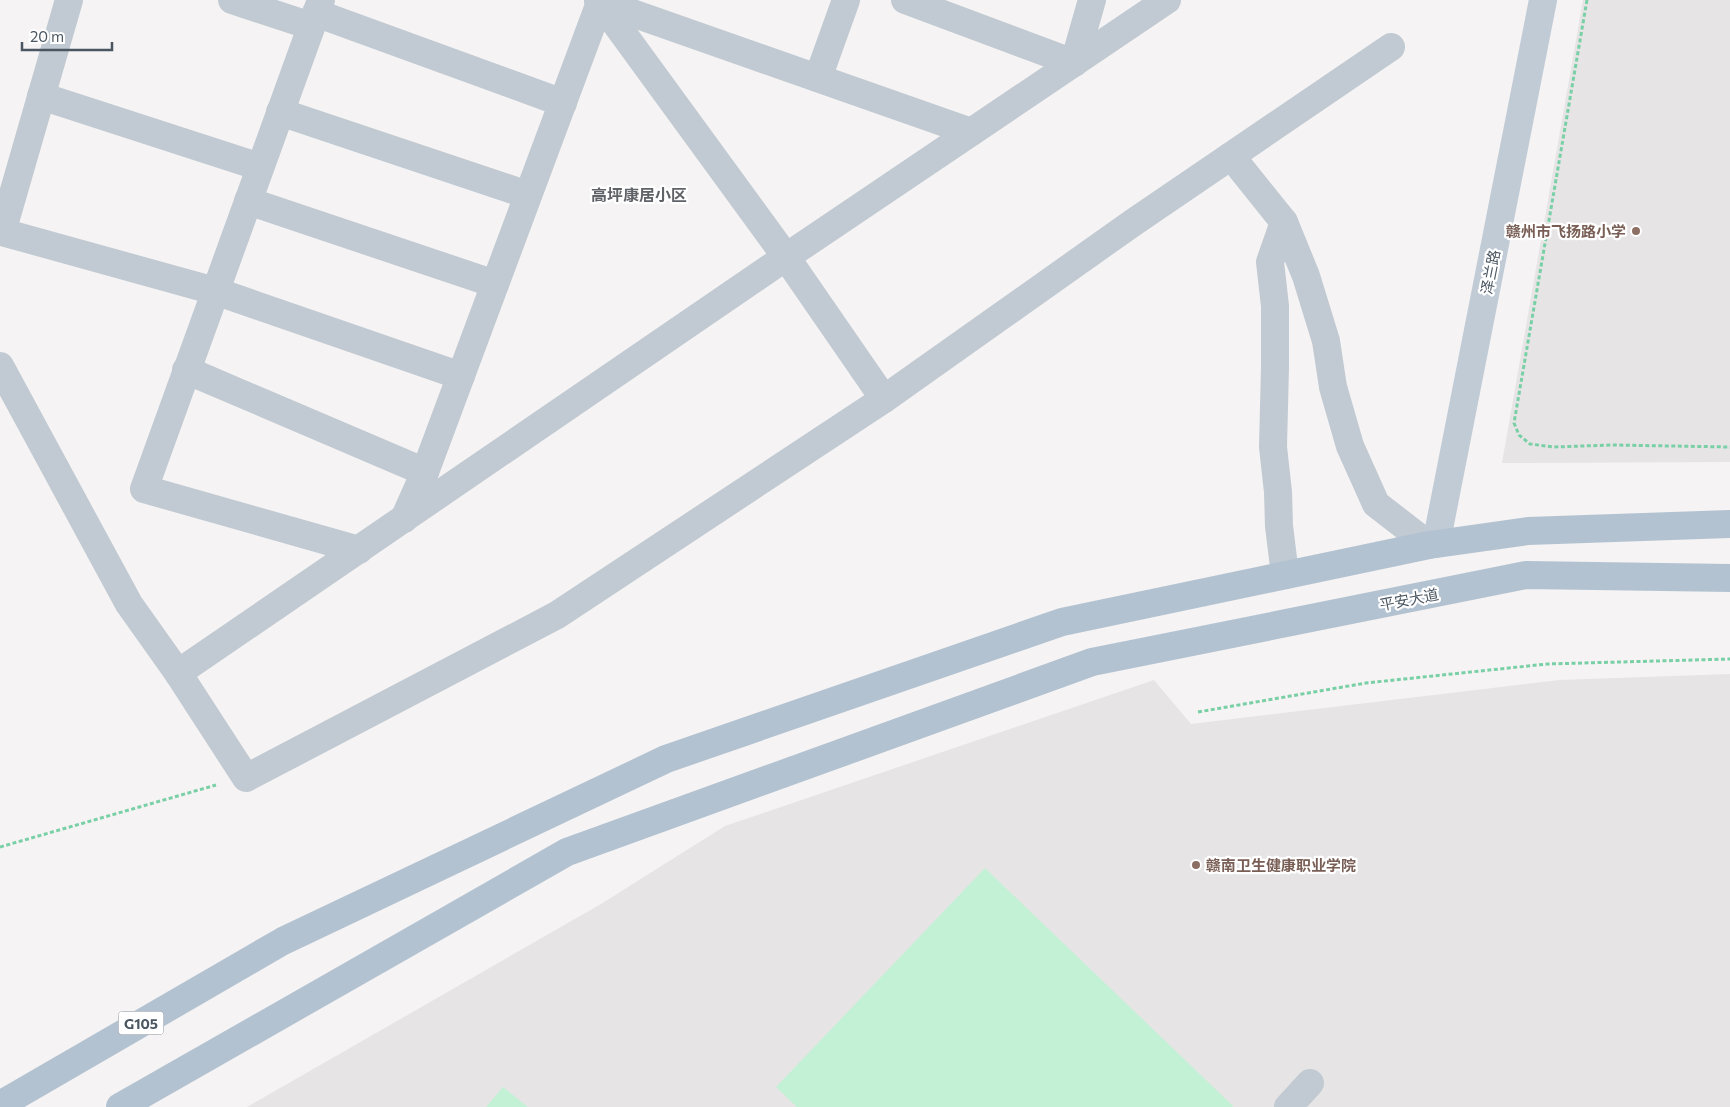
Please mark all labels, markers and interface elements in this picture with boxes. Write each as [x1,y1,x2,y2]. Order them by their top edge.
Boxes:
scale bar [22,20,112,52]
text: 20 m [30,27,64,45]
district label: 高坪康居小区 [591,185,687,204]
place label: 赣州市飞扬路小学 [1506,222,1626,240]
marker: 赣州市飞扬路小学 [1630,225,1642,237]
street label: 泽兰路 [1477,248,1503,296]
street label: 平安大道 [1378,584,1440,614]
place label: 赣南卫生健康职业学院 [1206,856,1356,874]
marker: 赣南卫生健康职业学院 [1190,859,1202,871]
road number: G105 [118,1011,164,1034]

